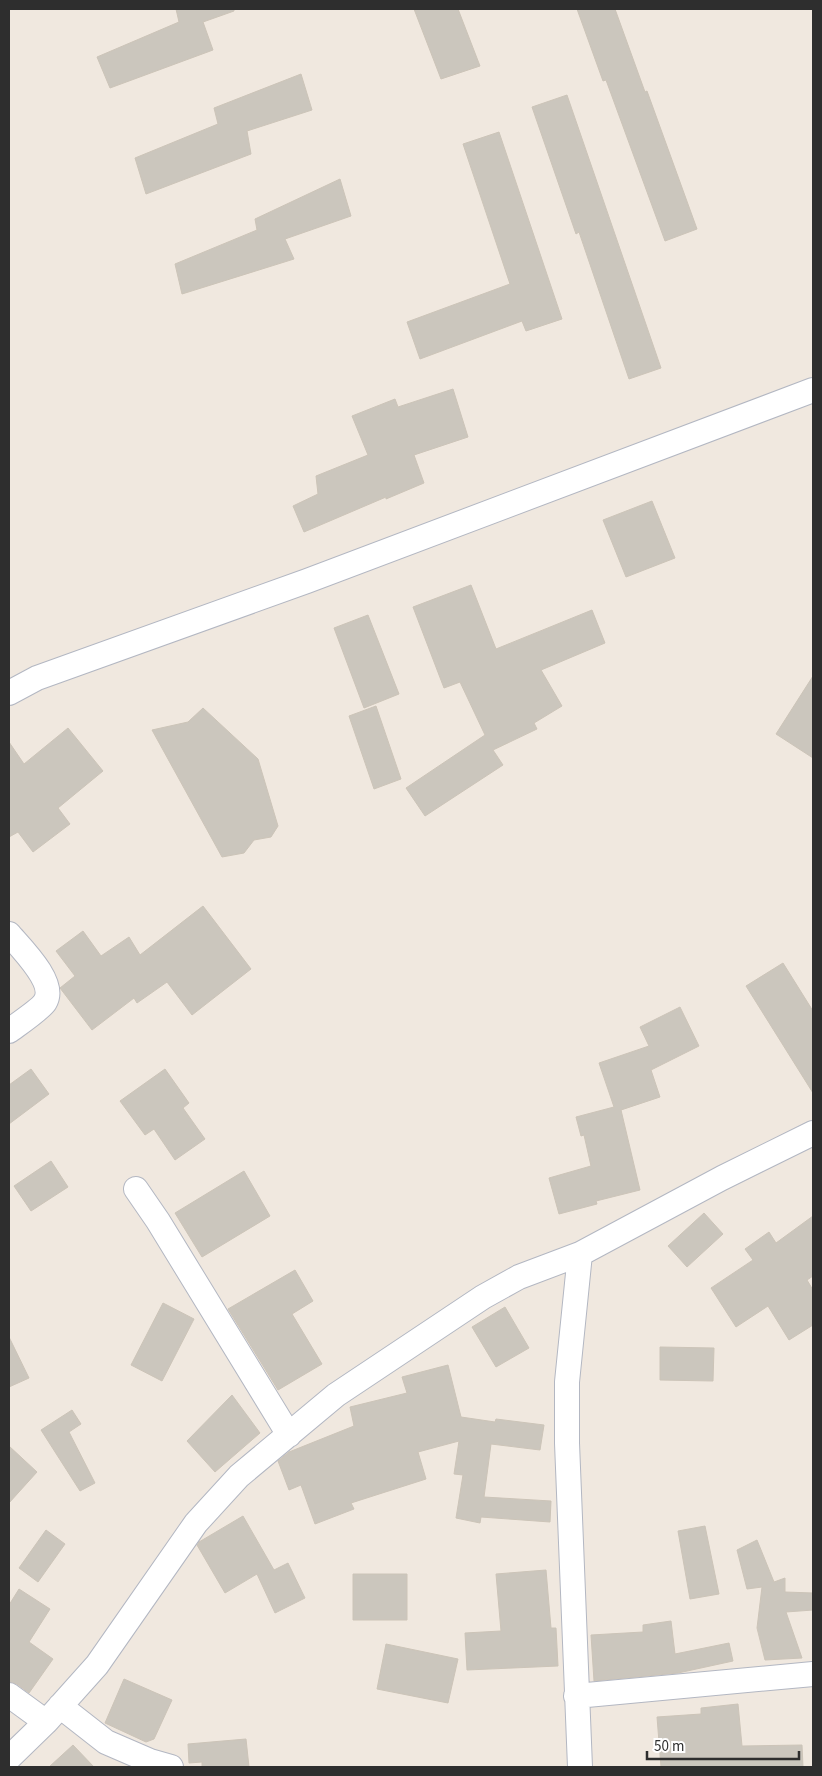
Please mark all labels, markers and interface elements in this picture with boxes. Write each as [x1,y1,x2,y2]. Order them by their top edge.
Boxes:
scale bar [647,1728,800,1760]
text: 50 m [654,1736,684,1757]

